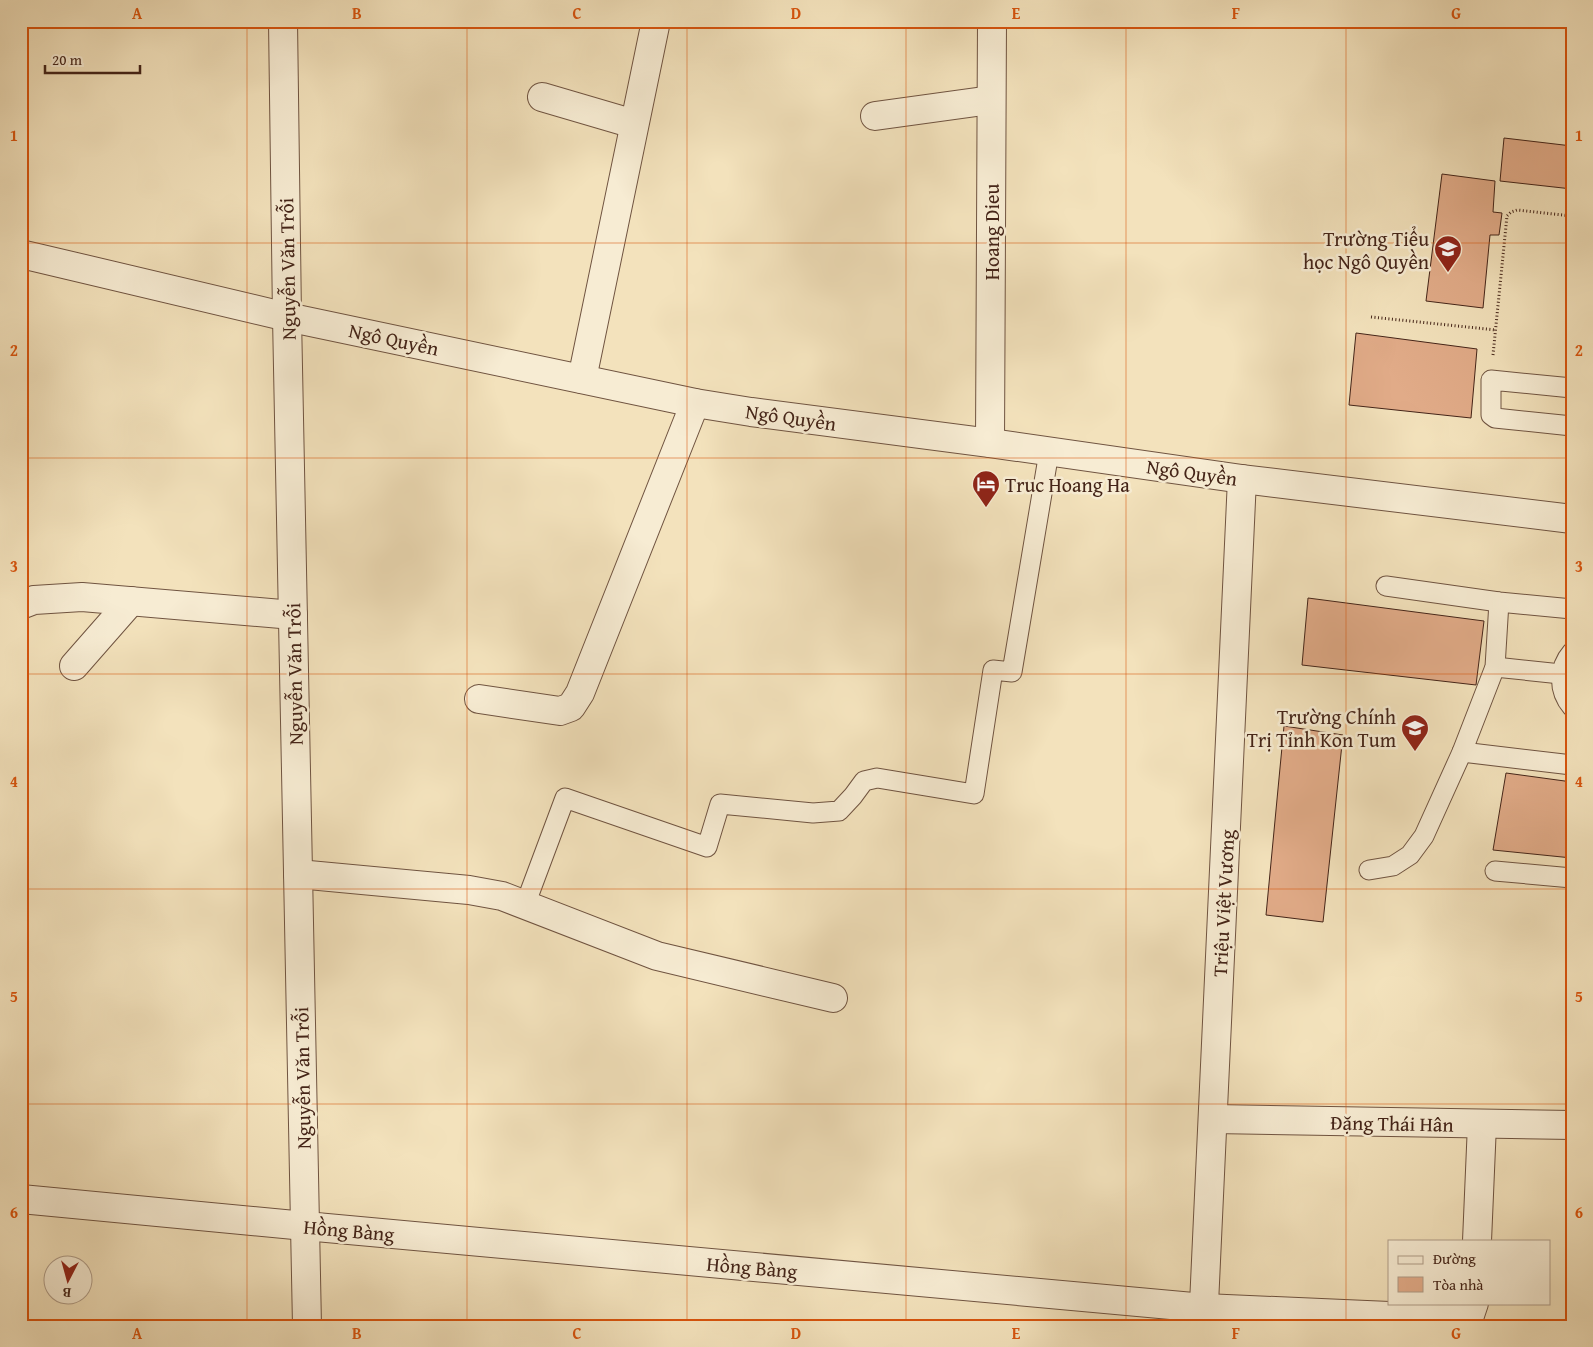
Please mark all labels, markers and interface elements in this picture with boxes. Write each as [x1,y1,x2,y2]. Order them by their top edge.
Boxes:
text: A [132,1,143,25]
text: B [352,1,362,25]
text: C [572,1,582,25]
text: D [791,1,801,25]
text: E [1012,1,1021,25]
text: F [1232,1,1240,25]
text: G [1451,1,1461,25]
scale bar [45,42,140,74]
text: 20 m [52,49,83,70]
text: 1 [10,123,18,147]
text: 1 [1575,123,1583,147]
street label: Hoang Dieu [977,184,1006,280]
street label: Nguyễn Văn Trỗi [271,197,303,340]
place label: Trường Tiểu học Ngô Quyền [1303,224,1429,276]
school or university icon: Trường Tiểu học Ngô Quyền [1433,234,1463,273]
street label: Ngô Quyền [346,315,442,363]
text: 2 [10,338,18,362]
text: 2 [1575,338,1583,362]
street label: Ngô Quyền [744,396,838,438]
street label: Ngô Quyền [1145,451,1239,493]
hotel icon: Truc Hoang Ha [971,469,1001,508]
place label: Truc Hoang Ha [1005,470,1130,499]
text: 3 [10,554,18,578]
text: 3 [1575,554,1583,578]
street label: Nguyễn Văn Trỗi [278,602,310,745]
place label: Trường Chính Trị Tỉnh Kon Tum [1247,702,1397,754]
school or university icon: Trường Chính Trị Tỉnh Kon Tum [1400,713,1430,752]
text: 4 [10,769,18,793]
text: 4 [1575,769,1583,793]
street label: Triệu Việt Vương [1205,829,1241,977]
text: 5 [10,984,18,1008]
text: 5 [1575,984,1583,1008]
street label: Nguyễn Văn Trỗi [286,1006,318,1149]
street label: Đặng Thái Hân [1330,1107,1454,1139]
text: 6 [10,1200,18,1224]
text: 6 [1575,1200,1583,1224]
street label: Hồng Bàng [302,1212,396,1248]
legend [1388,1240,1550,1304]
text: Đường [1433,1248,1476,1269]
street label: Hồng Bàng [705,1249,799,1285]
north arrow [42,1254,92,1304]
text: Tòa nhà [1433,1274,1483,1295]
text: B [61,1283,72,1303]
text: A [132,1321,143,1345]
text: B [352,1321,362,1345]
text: C [572,1321,582,1345]
text: D [791,1321,801,1345]
text: E [1012,1321,1021,1345]
text: F [1232,1321,1240,1345]
text: G [1451,1321,1461,1345]

